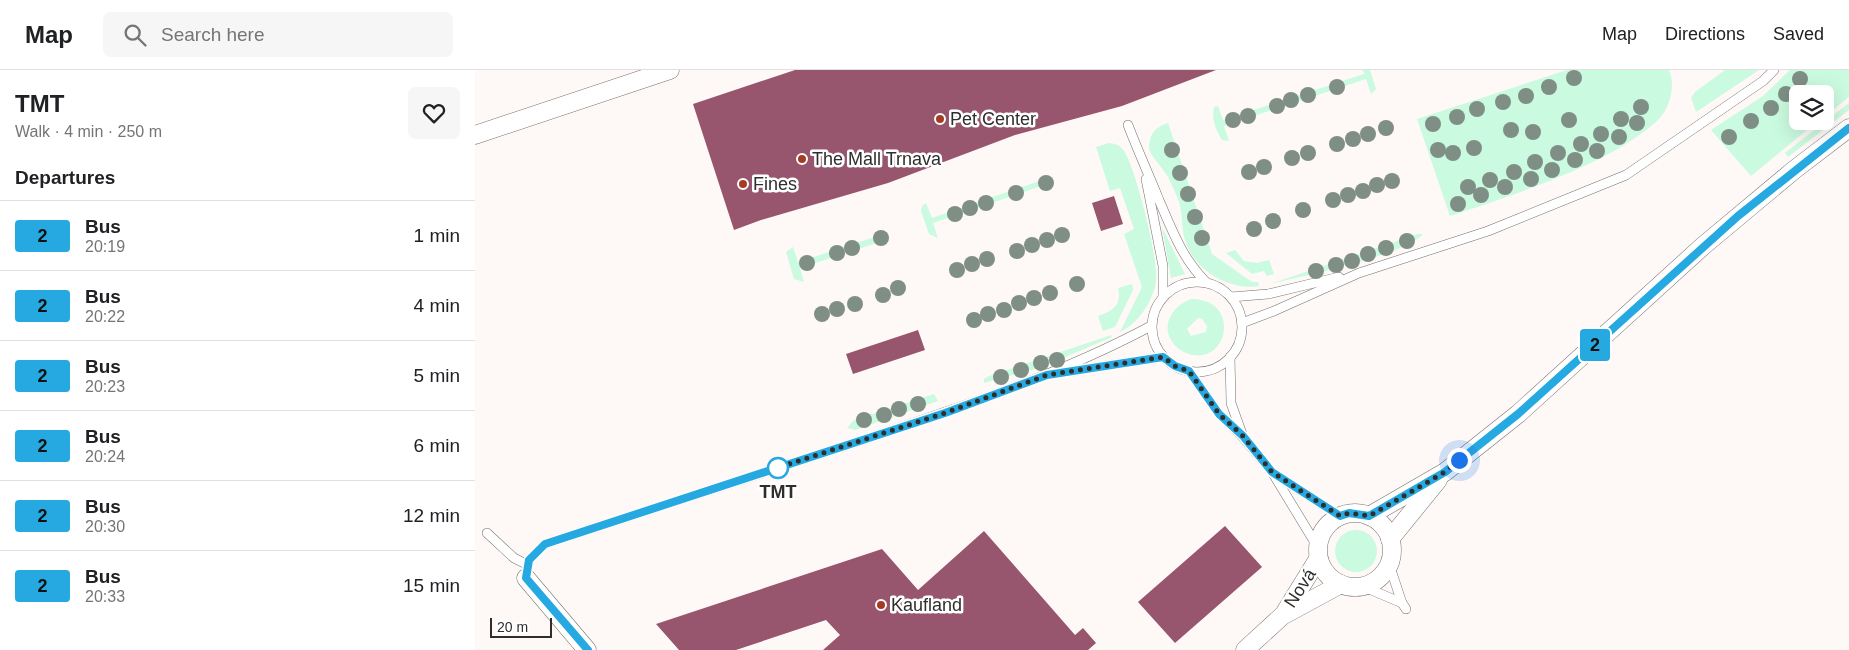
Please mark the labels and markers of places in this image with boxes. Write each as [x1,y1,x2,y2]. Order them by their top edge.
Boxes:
place label: Pet Center [950,109,1036,129]
marker: Pet Center [934,113,946,125]
place label: The Mall Trnava [812,149,942,169]
marker: The Mall Trnava [796,153,808,165]
place label: Fines [753,174,797,194]
marker: Fines [737,178,749,190]
marker: TMT [767,457,789,479]
place label: TMT [760,482,796,502]
place label: Kaufland [891,595,962,615]
marker: Kaufland [875,599,887,611]

